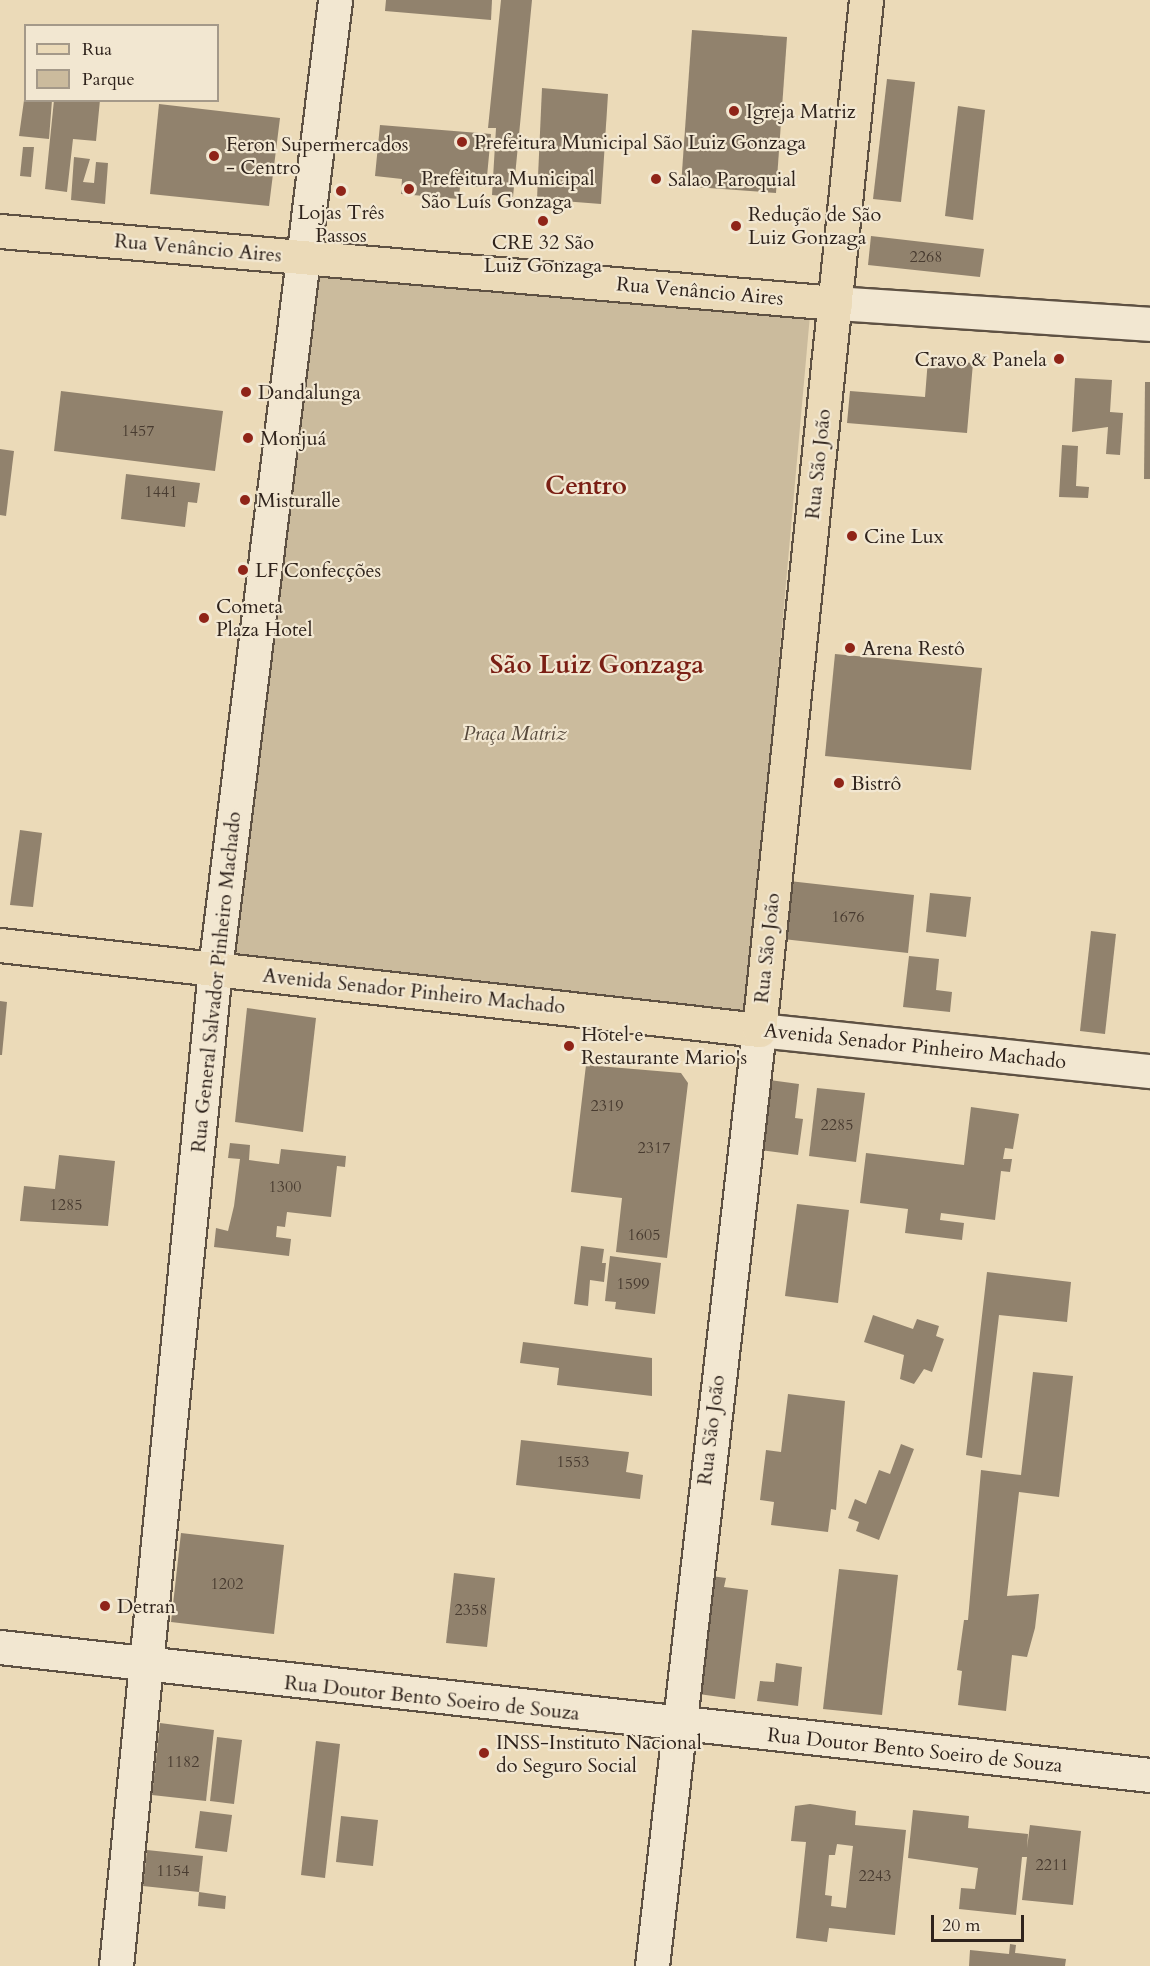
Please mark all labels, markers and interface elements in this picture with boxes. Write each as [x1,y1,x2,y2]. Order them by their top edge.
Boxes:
legend [24,24,219,102]
text: Rua [82,37,112,62]
text: Parque [82,67,135,92]
place label: Igreja Matriz [746,99,856,123]
marker: Igreja Matriz [727,104,741,118]
place label: Prefeitura Municipal São Luiz Gonzaga [474,130,806,154]
place label: Feron Supermercados - Centro [226,132,409,179]
marker: Prefeitura Municipal São Luiz Gonzaga [455,135,469,149]
marker: Feron Supermercados - Centro [207,149,221,163]
place label: Prefeitura Municipal São Luís Gonzaga [421,166,595,213]
place label: Salao Paroquial [668,167,796,191]
marker: Salao Paroquial [649,172,663,186]
marker: Prefeitura Municipal São Luís Gonzaga [402,182,416,196]
marker: Lojas Três Passos [334,184,348,198]
place label: Lojas Três Passos [298,200,384,247]
place label: Redução de São Luiz Gonzaga [748,202,881,249]
marker: CRE 32 São Luiz Gonzaga [536,214,550,228]
marker: Redução de São Luiz Gonzaga [729,219,743,233]
street label: Rua Venâncio Aires [113,229,283,267]
place label: CRE 32 São Luiz Gonzaga [484,231,602,278]
house number: 2268 [910,247,942,267]
street label: Rua Venâncio Aires [615,272,785,310]
place label: Cravo & Panela [915,347,1047,371]
marker: Cravo & Panela [1052,352,1066,366]
place label: Dandalunga [258,380,361,404]
marker: Dandalunga [239,385,253,399]
street label: Rua São João [800,408,836,520]
house number: 1457 [122,421,154,441]
place label: Monjuá [260,426,326,450]
marker: Monjuá [241,431,255,445]
district label: Centro [545,470,627,502]
house number: 1441 [145,482,177,502]
place label: Misturalle [257,488,341,512]
marker: Misturalle [238,493,252,507]
place label: Cine Lux [864,524,944,548]
marker: Cine Lux [845,529,859,543]
place label: LF Confecções [255,558,381,582]
marker: LF Confecções [236,563,250,577]
place label: Cometa Plaza Hotel [216,594,313,641]
marker: Cometa Plaza Hotel [197,611,211,625]
place label: Arena Restô [862,636,965,660]
marker: Arena Restô [843,641,857,655]
district label: São Luiz Gonzaga [490,649,704,681]
park label: Praça Matriz [463,721,567,745]
place label: Bistrô [851,771,901,795]
marker: Bistrô [832,776,846,790]
street label: Rua General Salvador Pinheiro Machado [186,810,246,1154]
street label: Rua São João [749,892,785,1004]
house number: 1676 [832,907,864,927]
street label: Avenida Senador Pinheiro Machado [262,963,566,1019]
street label: Avenida Senador Pinheiro Machado [763,1018,1067,1074]
place label: Hotel e Restaurante Mario's [581,1022,747,1069]
marker: Hotel e Restaurante Mario's [562,1039,576,1053]
house number: 2319 [591,1096,623,1116]
house number: 2285 [821,1115,853,1135]
house number: 2317 [638,1138,670,1158]
house number: 1300 [269,1177,301,1197]
house number: 1285 [50,1195,82,1215]
house number: 1605 [628,1225,660,1245]
house number: 1599 [617,1274,649,1294]
street label: Rua São João [692,1374,730,1486]
house number: 1553 [557,1452,589,1472]
house number: 1202 [211,1574,243,1594]
place label: Detran [117,1594,176,1618]
marker: Detran [98,1599,112,1613]
house number: 2358 [455,1600,487,1620]
street label: Rua Doutor Bento Soeiro de Souza [283,1671,581,1725]
street label: Rua Doutor Bento Soeiro de Souza [766,1723,1064,1777]
place label: INSS-Instituto Nacional do Seguro Social [496,1730,702,1777]
marker: INSS-Instituto Nacional do Seguro Social [477,1746,491,1760]
house number: 1182 [167,1752,199,1772]
house number: 2211 [1036,1855,1068,1875]
house number: 1154 [157,1861,189,1881]
house number: 2243 [859,1866,891,1886]
scale bar [934,1903,1027,1941]
text: 20 m [942,1913,981,1938]

